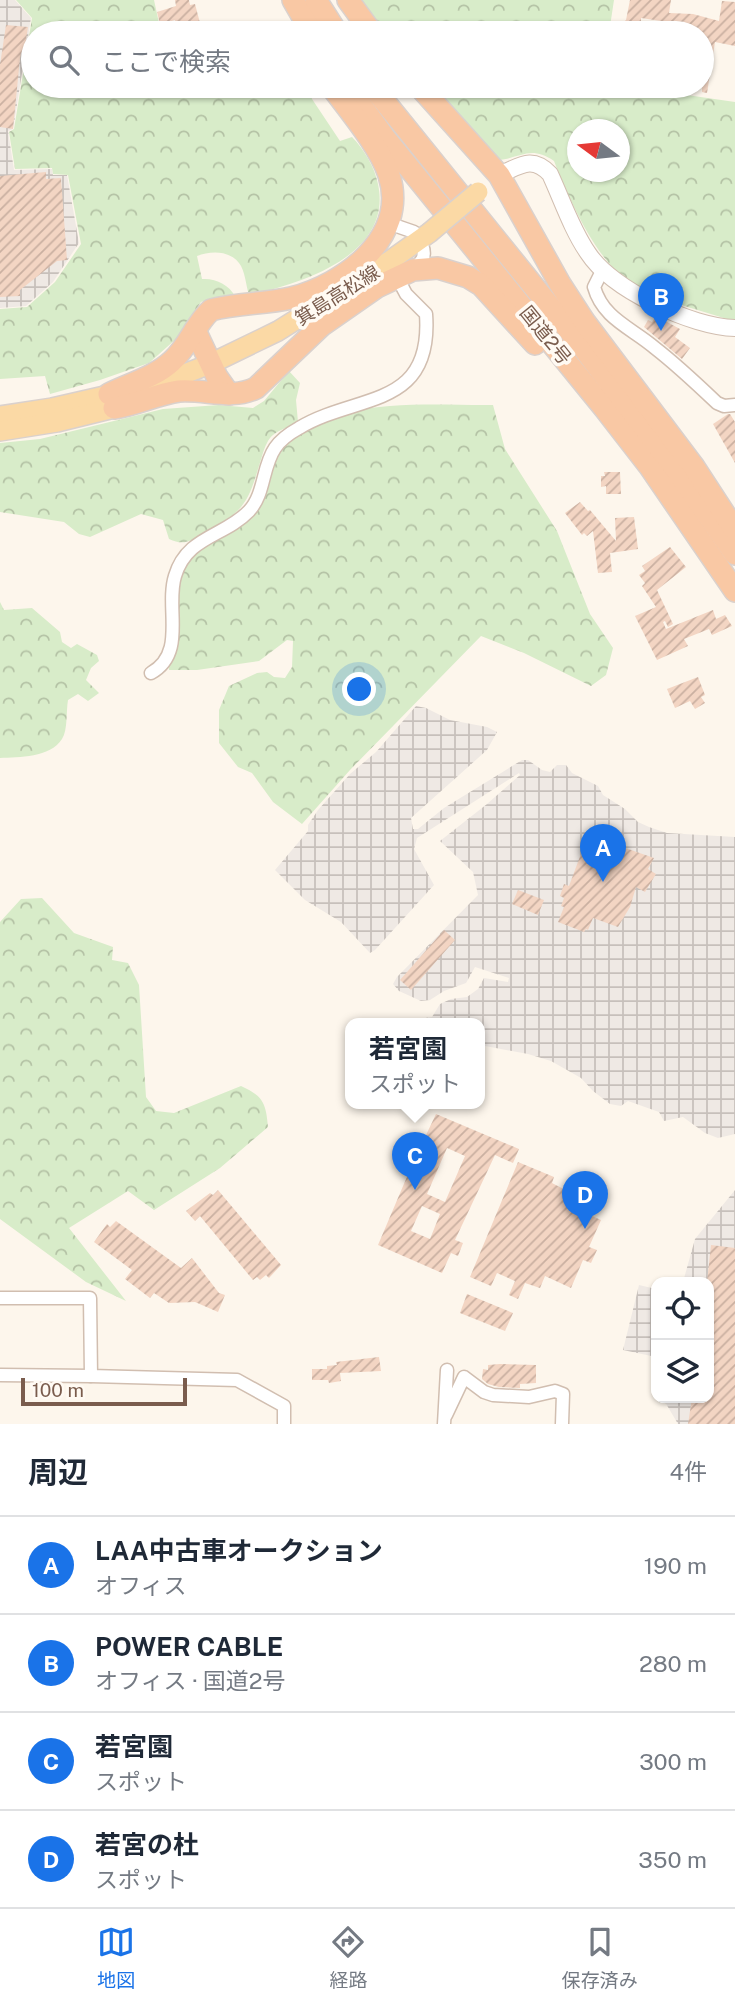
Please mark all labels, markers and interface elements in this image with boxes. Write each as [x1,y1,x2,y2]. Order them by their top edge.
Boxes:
search box [21,21,714,98]
icon: search [45,41,83,79]
text: ここで検索 [101,46,231,77]
north arrow [567,119,630,182]
street label: 箕島高松線 [291,260,383,330]
pin: B [638,273,684,331]
street label: 国道2号 [516,302,576,368]
your location [342,672,376,706]
pin: A [580,824,626,882]
popup [345,1018,485,1109]
text: 若宮園 [369,1033,447,1064]
text: スポット [369,1070,461,1097]
pin: C [392,1132,438,1190]
pin: D [562,1171,608,1229]
map controls [651,1277,714,1403]
button: locate [651,1277,714,1340]
button: layers [651,1340,714,1403]
scale bar [21,1375,187,1407]
text: 100 m [32,1379,84,1401]
text: 周辺 [28,1454,88,1490]
text: 4件 [670,1458,707,1485]
text: LAA中古車オークション [95,1535,383,1566]
text: A [43,1552,59,1579]
text: 190 m [644,1552,707,1579]
text: オフィス [95,1572,187,1599]
text: POWER CABLE [95,1631,283,1662]
text: B [43,1650,59,1677]
text: 280 m [639,1650,707,1677]
text: オフィス · 国道2号 [95,1667,286,1694]
text: 若宮園 [95,1731,173,1762]
text: C [43,1748,59,1775]
text: 300 m [639,1748,707,1775]
text: スポット [95,1768,187,1795]
text: 若宮の杜 [95,1829,199,1860]
text: D [43,1846,59,1873]
text: 350 m [638,1846,707,1873]
text: スポット [95,1866,187,1893]
tab: 地図 [97,1923,135,1992]
tab: 経路 [329,1923,368,1992]
tab: 保存済み [562,1923,638,1992]

